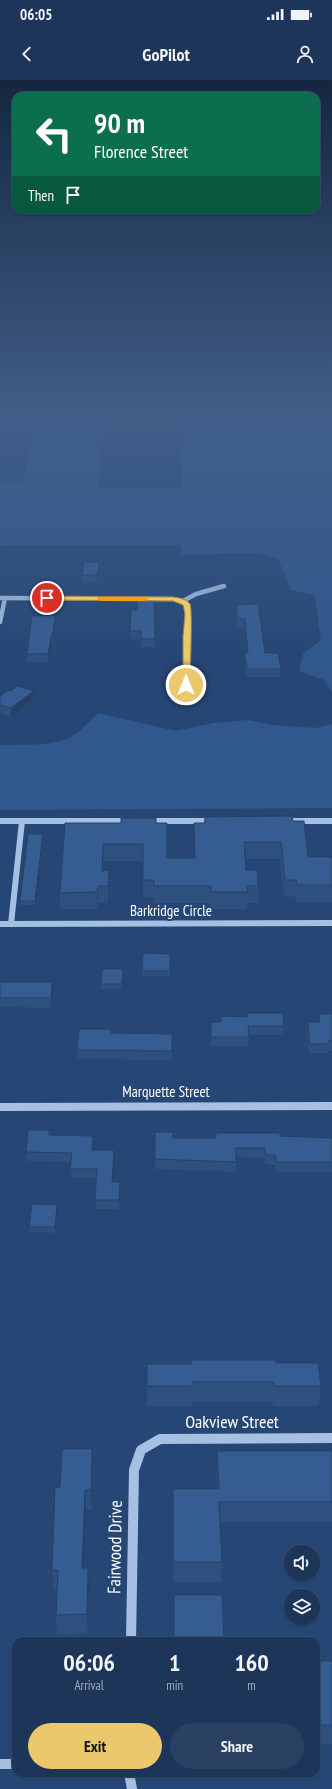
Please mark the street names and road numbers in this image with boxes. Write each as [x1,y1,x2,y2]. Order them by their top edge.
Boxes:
street label: Barkridge Circle [130,901,212,920]
street label: Marquette Street [122,1082,210,1101]
street label: Oakview Street [185,1410,279,1433]
street label: Fairwood Drive [102,1500,127,1594]

